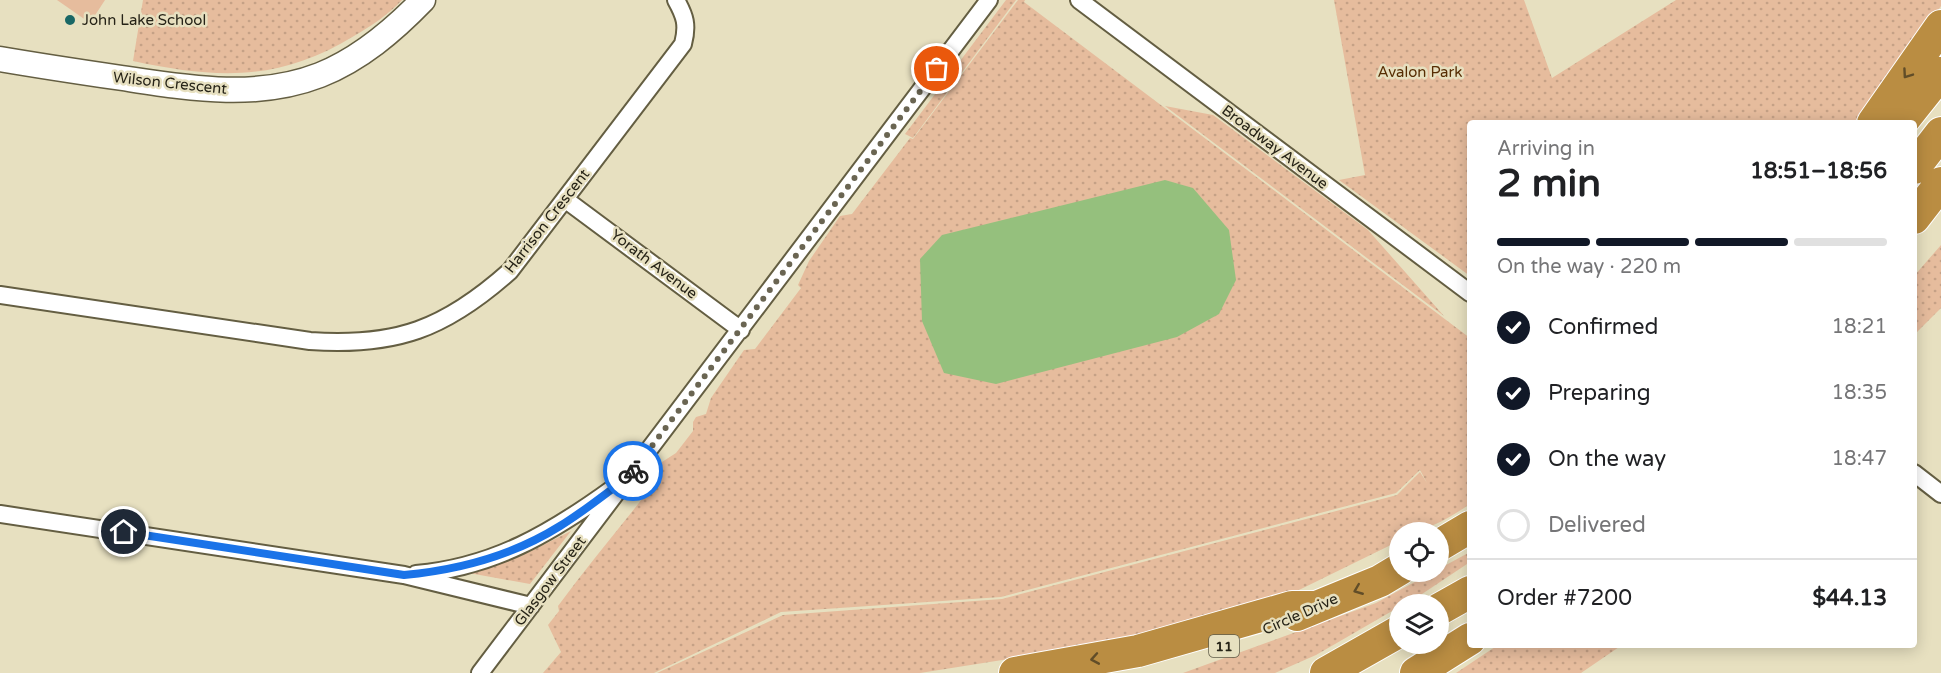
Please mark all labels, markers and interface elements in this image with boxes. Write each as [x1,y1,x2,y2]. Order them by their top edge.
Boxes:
place label: John Lake School [82,11,206,29]
marker: John Lake School [63,13,77,27]
pin [911,43,962,94]
icon: bag [920,52,953,85]
park label: Avalon Park [1378,63,1462,81]
one-way arrow [1903,67,1914,78]
street label: Wilson Crescent [112,68,228,98]
street label: Broadway Avenue [1218,101,1332,193]
text: Arriving in [1497,137,1595,161]
text: 18:51–18:56 [1750,158,1887,184]
text: 2 min [1497,160,1601,207]
street label: Harrison Crescent [501,165,593,277]
street label: Yorath Avenue [607,226,701,302]
text: On the way · 220 m [1497,255,1681,279]
icon: check [1497,311,1530,344]
text: Confirmed [1548,314,1658,340]
text: 18:21 [1832,315,1887,339]
icon: check [1497,377,1530,410]
text: Preparing [1548,380,1651,406]
text: 18:35 [1832,381,1887,405]
courier [603,441,663,501]
icon: check [1497,443,1530,476]
text: On the way [1548,446,1666,472]
text: 18:47 [1832,447,1887,471]
icon: bike [617,455,650,488]
pin [98,506,149,557]
text: Delivered [1548,512,1646,538]
icon: home [107,515,140,548]
map controls [1389,522,1449,654]
button: locate [1389,522,1449,582]
street label: Glasgow Street [510,532,590,629]
one-way arrow [1353,582,1364,595]
text: Order #7200 [1497,585,1632,611]
text: $44.13 [1812,585,1887,611]
street label: Circle Drive [1259,589,1341,639]
button: layers [1389,594,1449,654]
road number: 11 [1209,635,1239,657]
one-way arrow [1091,652,1100,664]

